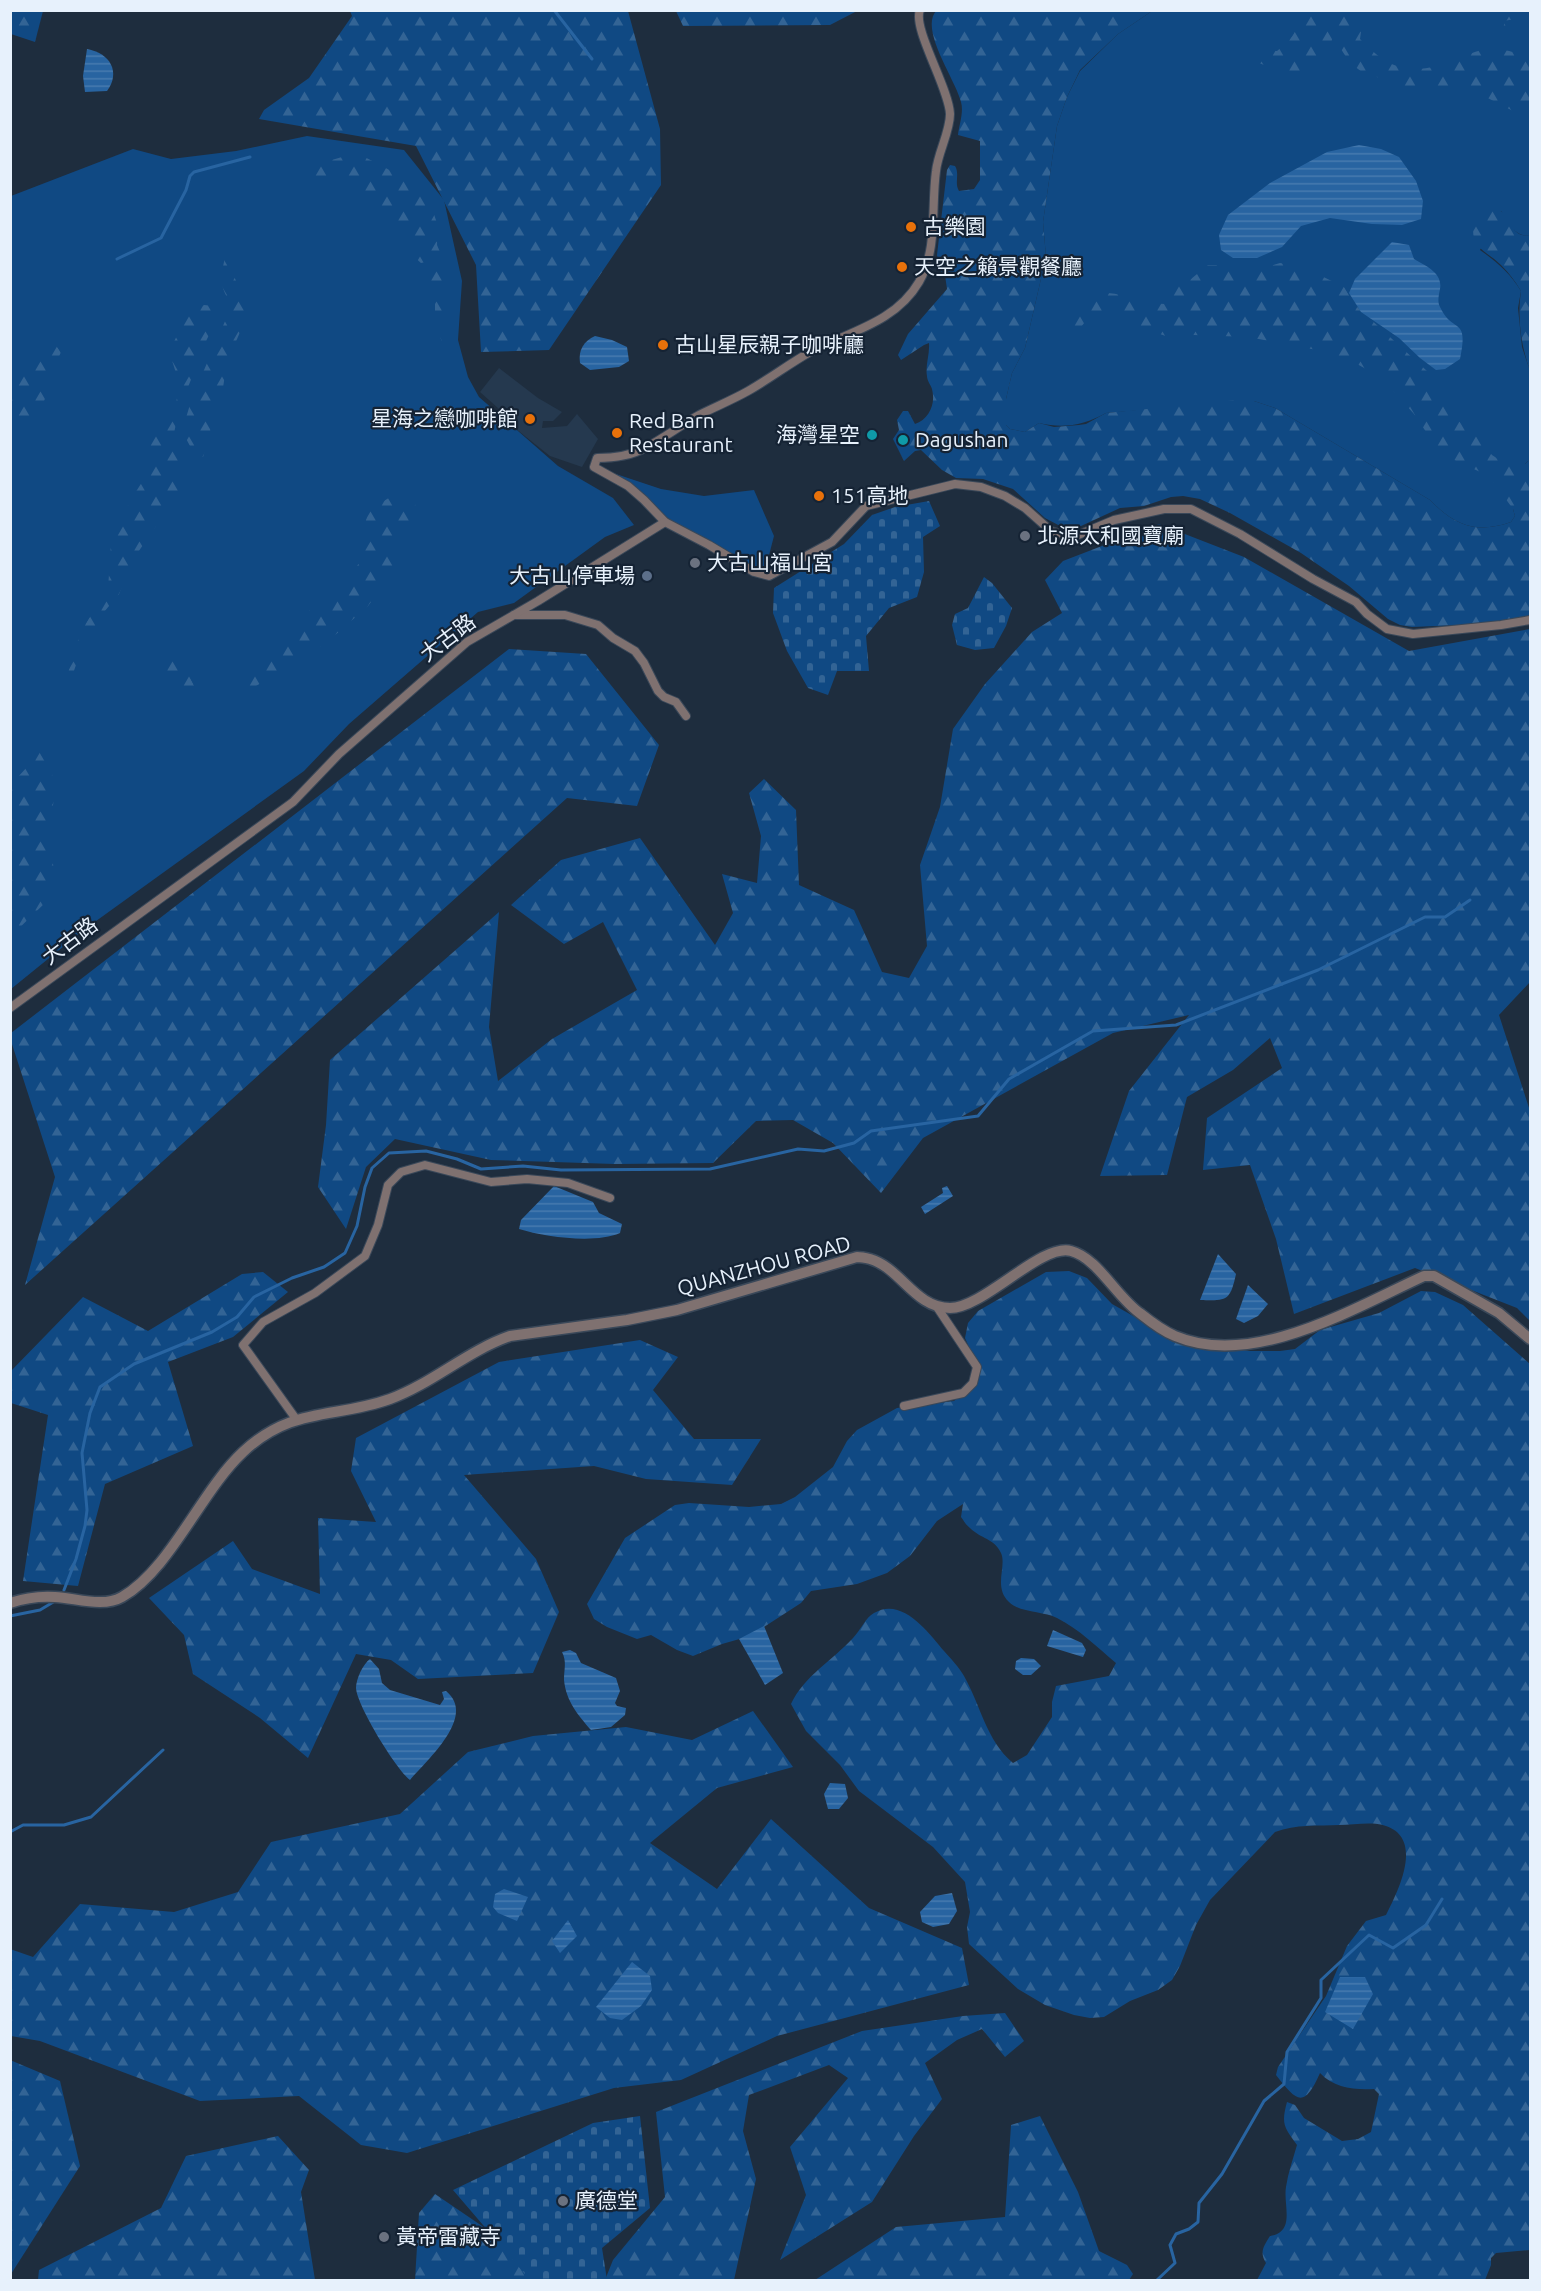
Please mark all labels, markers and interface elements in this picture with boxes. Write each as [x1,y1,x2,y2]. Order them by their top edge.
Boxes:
place label: 古樂園 [923,214,986,238]
marker: 古樂園 [904,220,918,234]
place label: 天空之籟景觀餐廳 [914,254,1082,278]
marker: 天空之籟景觀餐廳 [895,260,909,274]
place label: 古山星辰親子咖啡廳 [675,332,864,356]
marker: 古山星辰親子咖啡廳 [656,338,670,352]
place label: 星海之戀咖啡館 [371,406,518,430]
place label: Red Barn Restaurant [629,408,733,456]
marker: 星海之戀咖啡館 [523,412,537,426]
place label: 海灣星空 [776,422,860,446]
marker: Red Barn Restaurant [610,426,624,440]
place label: Dagushan [915,427,1009,451]
marker: 海灣星空 [865,428,879,442]
marker: Dagushan [896,433,910,447]
place label: 151高地 [831,483,909,507]
marker: 151高地 [812,489,826,503]
place label: 北源太和國寶廟 [1037,523,1184,547]
marker: 北源太和國寶廟 [1018,529,1032,543]
place label: 大古山福山宮 [707,550,833,574]
marker: 大古山福山宮 [688,556,702,570]
place label: 大古山停車場 [509,563,635,587]
marker: 大古山停車場 [640,569,654,583]
street label: 大古路 [415,609,480,666]
street label: 大古路 [37,912,102,969]
street label: QUANZHOU ROAD [674,1230,853,1300]
place label: 廣德堂 [575,2188,638,2212]
marker: 廣德堂 [556,2194,570,2208]
place label: 黃帝雷藏寺 [396,2224,501,2248]
marker: 黃帝雷藏寺 [377,2230,391,2244]

